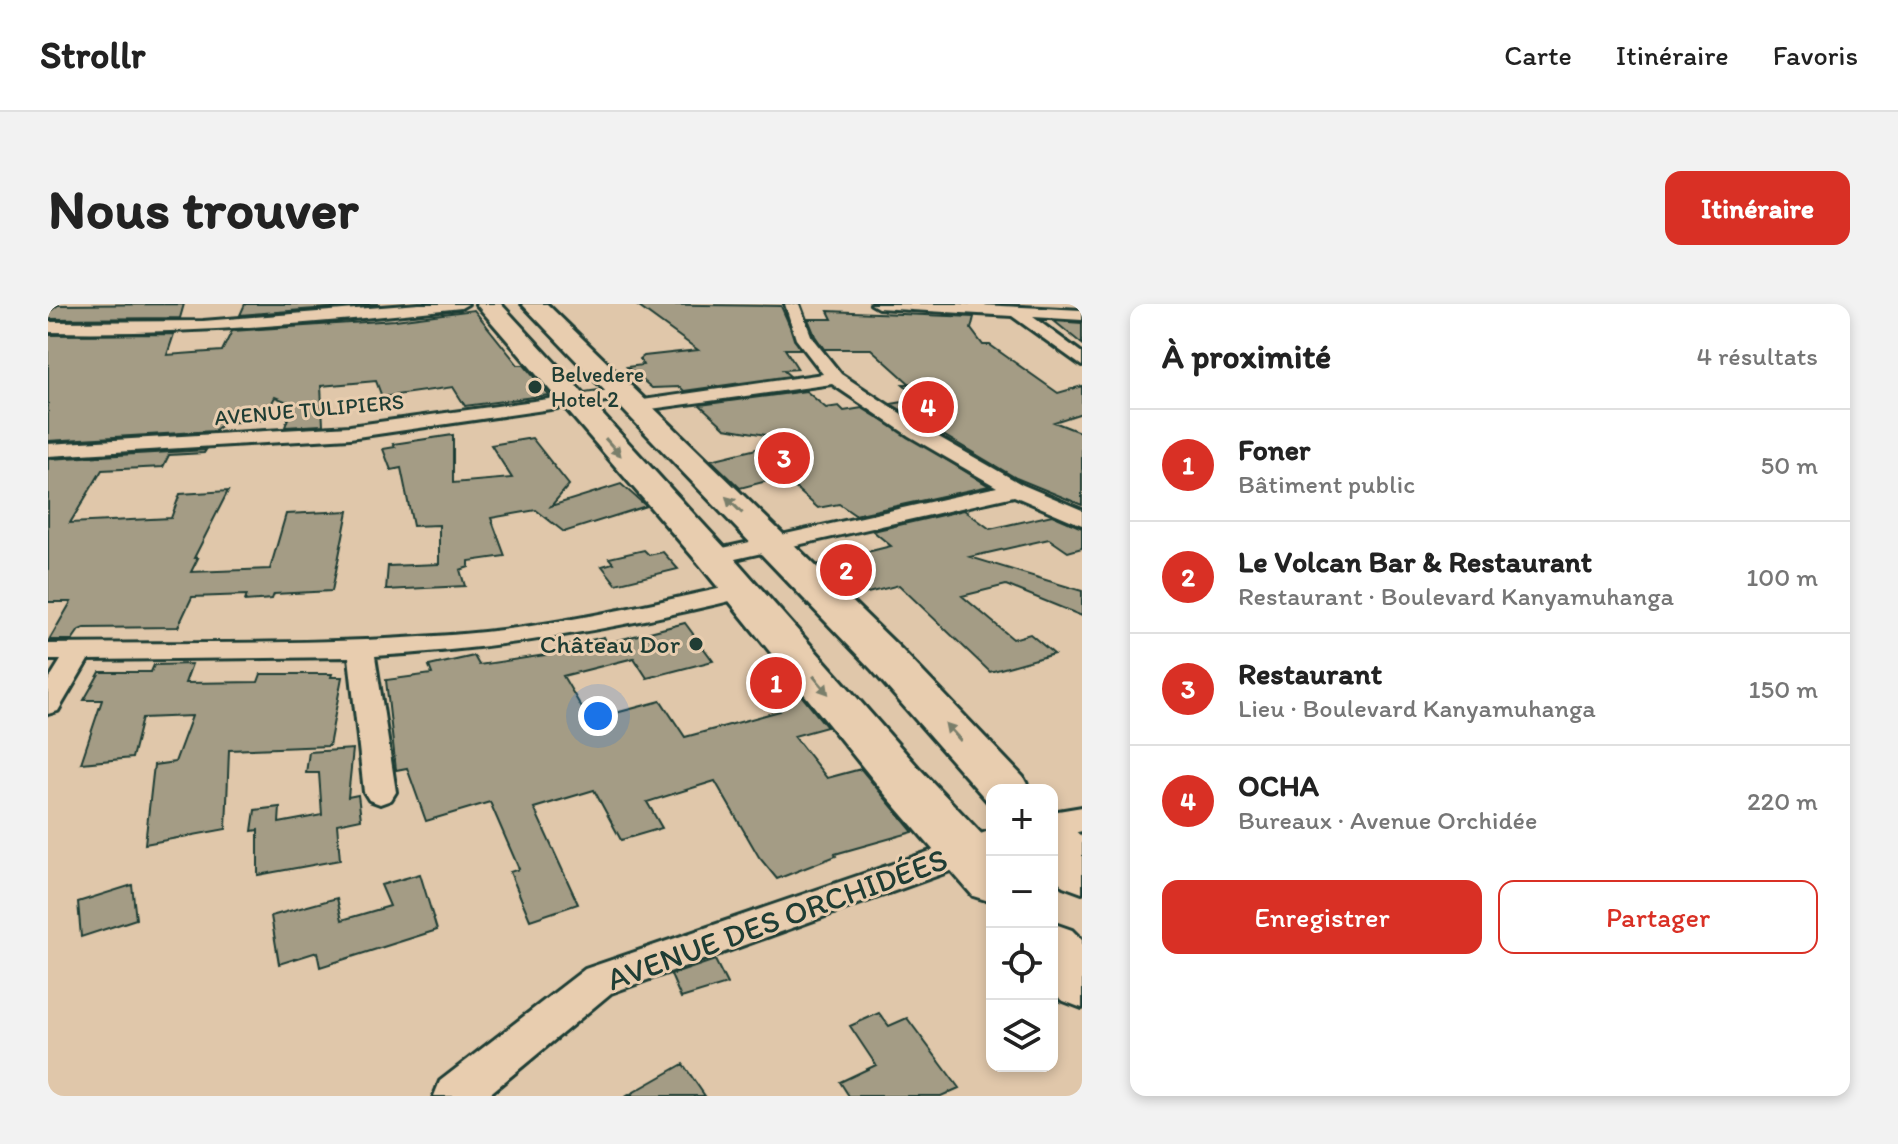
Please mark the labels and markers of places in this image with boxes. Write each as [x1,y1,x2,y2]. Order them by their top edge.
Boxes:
place label: Belvedere Hotel 2 [551,361,644,413]
pin: 4 [902,377,954,437]
marker: Belvedere Hotel 2 [526,378,544,396]
pin: 3 [758,428,810,488]
pin: 2 [820,540,872,600]
place label: Château Dor [540,628,681,660]
marker: Château Dor [687,635,705,653]
pin: 1 [750,653,802,713]

